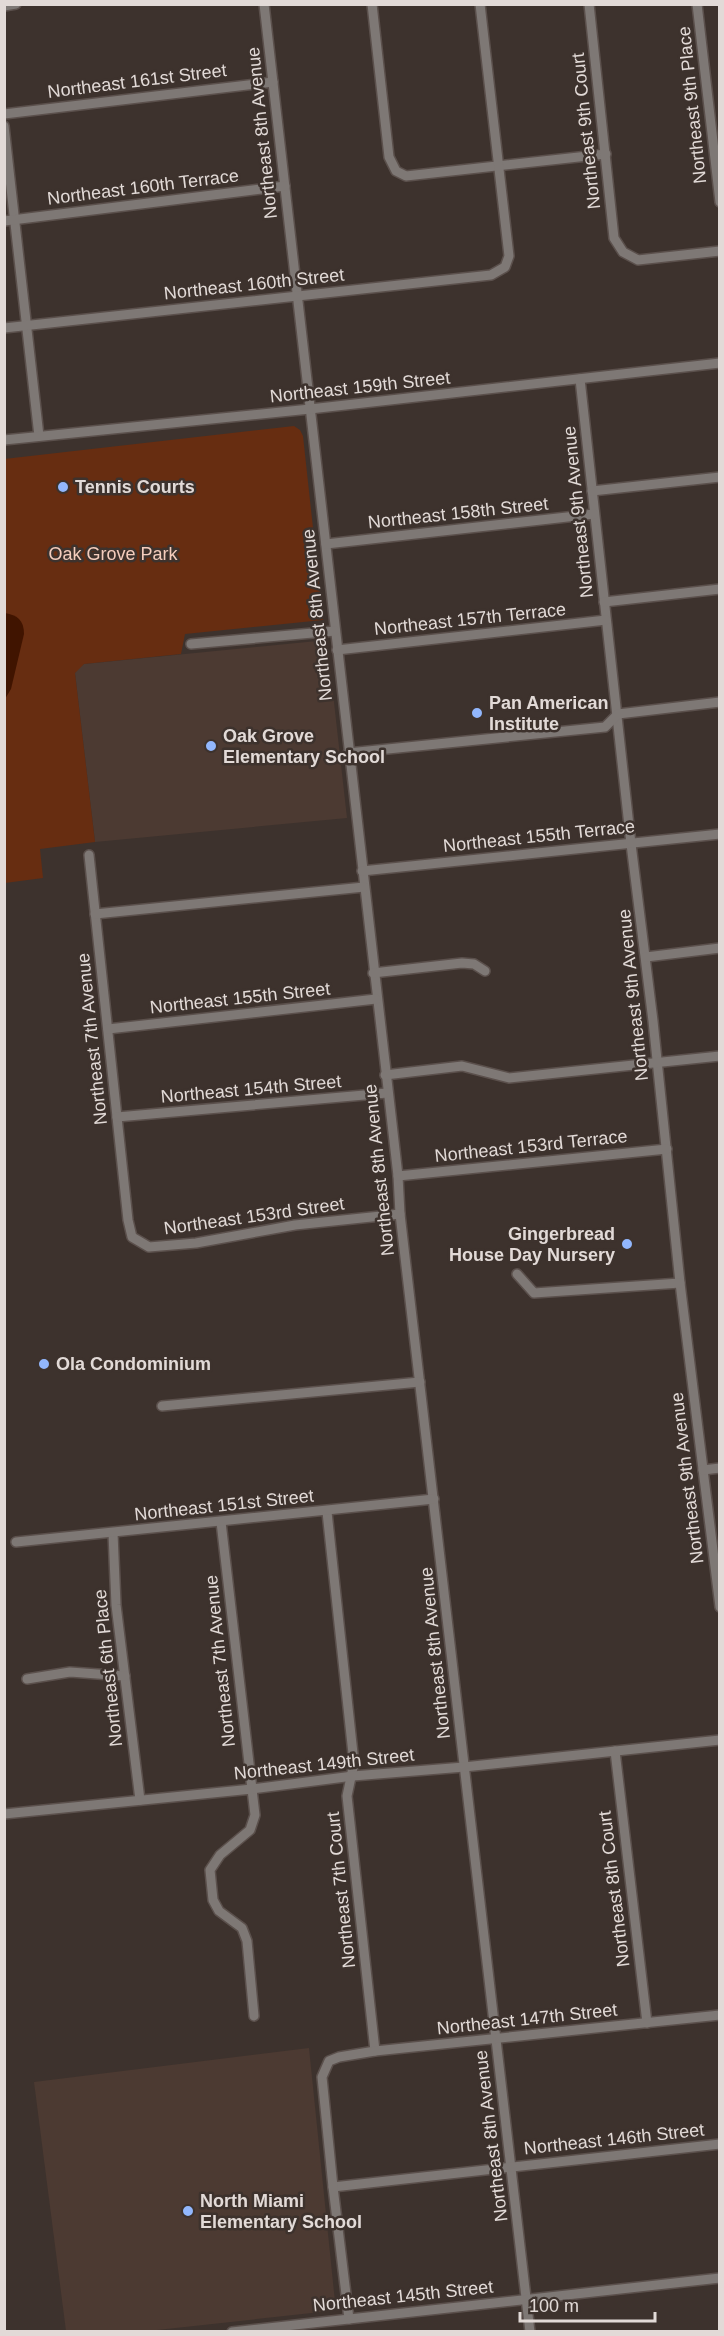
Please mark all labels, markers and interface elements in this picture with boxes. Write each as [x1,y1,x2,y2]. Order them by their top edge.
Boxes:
street label: Northeast 9th Place [674,25,710,185]
street label: Northeast 8th Avenue [243,46,281,220]
street label: Northeast 9th Court [568,52,604,210]
street label: Northeast 161st Street [46,60,228,102]
street label: Northeast 160th Terrace [46,165,240,209]
street label: Northeast 160th Street [163,265,345,303]
street label: Northeast 159th Street [269,368,451,406]
street label: Northeast 9th Avenue [559,425,597,599]
place label: Tennis Courts [75,477,195,497]
marker: Tennis Courts [56,480,70,494]
street label: Northeast 158th Street [367,494,549,532]
street label: Northeast 8th Avenue [298,528,336,702]
park label: Oak Grove Park [48,544,179,564]
street label: Northeast 157th Terrace [373,599,567,639]
place label: Pan American Institute [489,693,608,734]
marker: Pan American Institute [470,706,484,720]
place label: Oak Grove Elementary School [223,726,385,767]
marker: Oak Grove Elementary School [204,739,218,753]
street label: Northeast 155th Terrace [442,816,636,856]
street label: Northeast 9th Avenue [614,908,652,1082]
street label: Northeast 7th Avenue [73,952,111,1126]
street label: Northeast 155th Street [149,979,331,1017]
street label: Northeast 154th Street [160,1071,342,1107]
street label: Northeast 8th Avenue [360,1083,398,1257]
street label: Northeast 153rd Terrace [434,1126,628,1166]
street label: Northeast 153rd Street [162,1193,346,1239]
place label: Gingerbread House Day Nursery [449,1224,615,1265]
marker: Gingerbread House Day Nursery [620,1237,634,1251]
place label: Ola Condominium [56,1354,211,1374]
marker: Ola Condominium [37,1357,51,1371]
street label: Northeast 9th Avenue [667,1391,707,1565]
street label: Northeast 151st Street [133,1486,315,1524]
street label: Northeast 8th Avenue [416,1566,454,1740]
street label: Northeast 7th Avenue [201,1574,239,1748]
street label: Northeast 6th Place [90,1588,126,1748]
street label: Northeast 149th Street [233,1745,415,1783]
street label: Northeast 8th Court [595,1810,633,1968]
street label: Northeast 7th Court [323,1811,359,1969]
street label: Northeast 147th Street [436,2000,618,2038]
street label: Northeast 8th Avenue [471,2049,511,2223]
street label: Northeast 146th Street [523,2120,705,2158]
place label: North Miami Elementary School [200,2191,362,2232]
marker: North Miami Elementary School [181,2204,195,2218]
street label: Northeast 145th Street [312,2277,494,2315]
scale bar [520,2285,655,2323]
text: 100 m [529,2296,579,2316]

